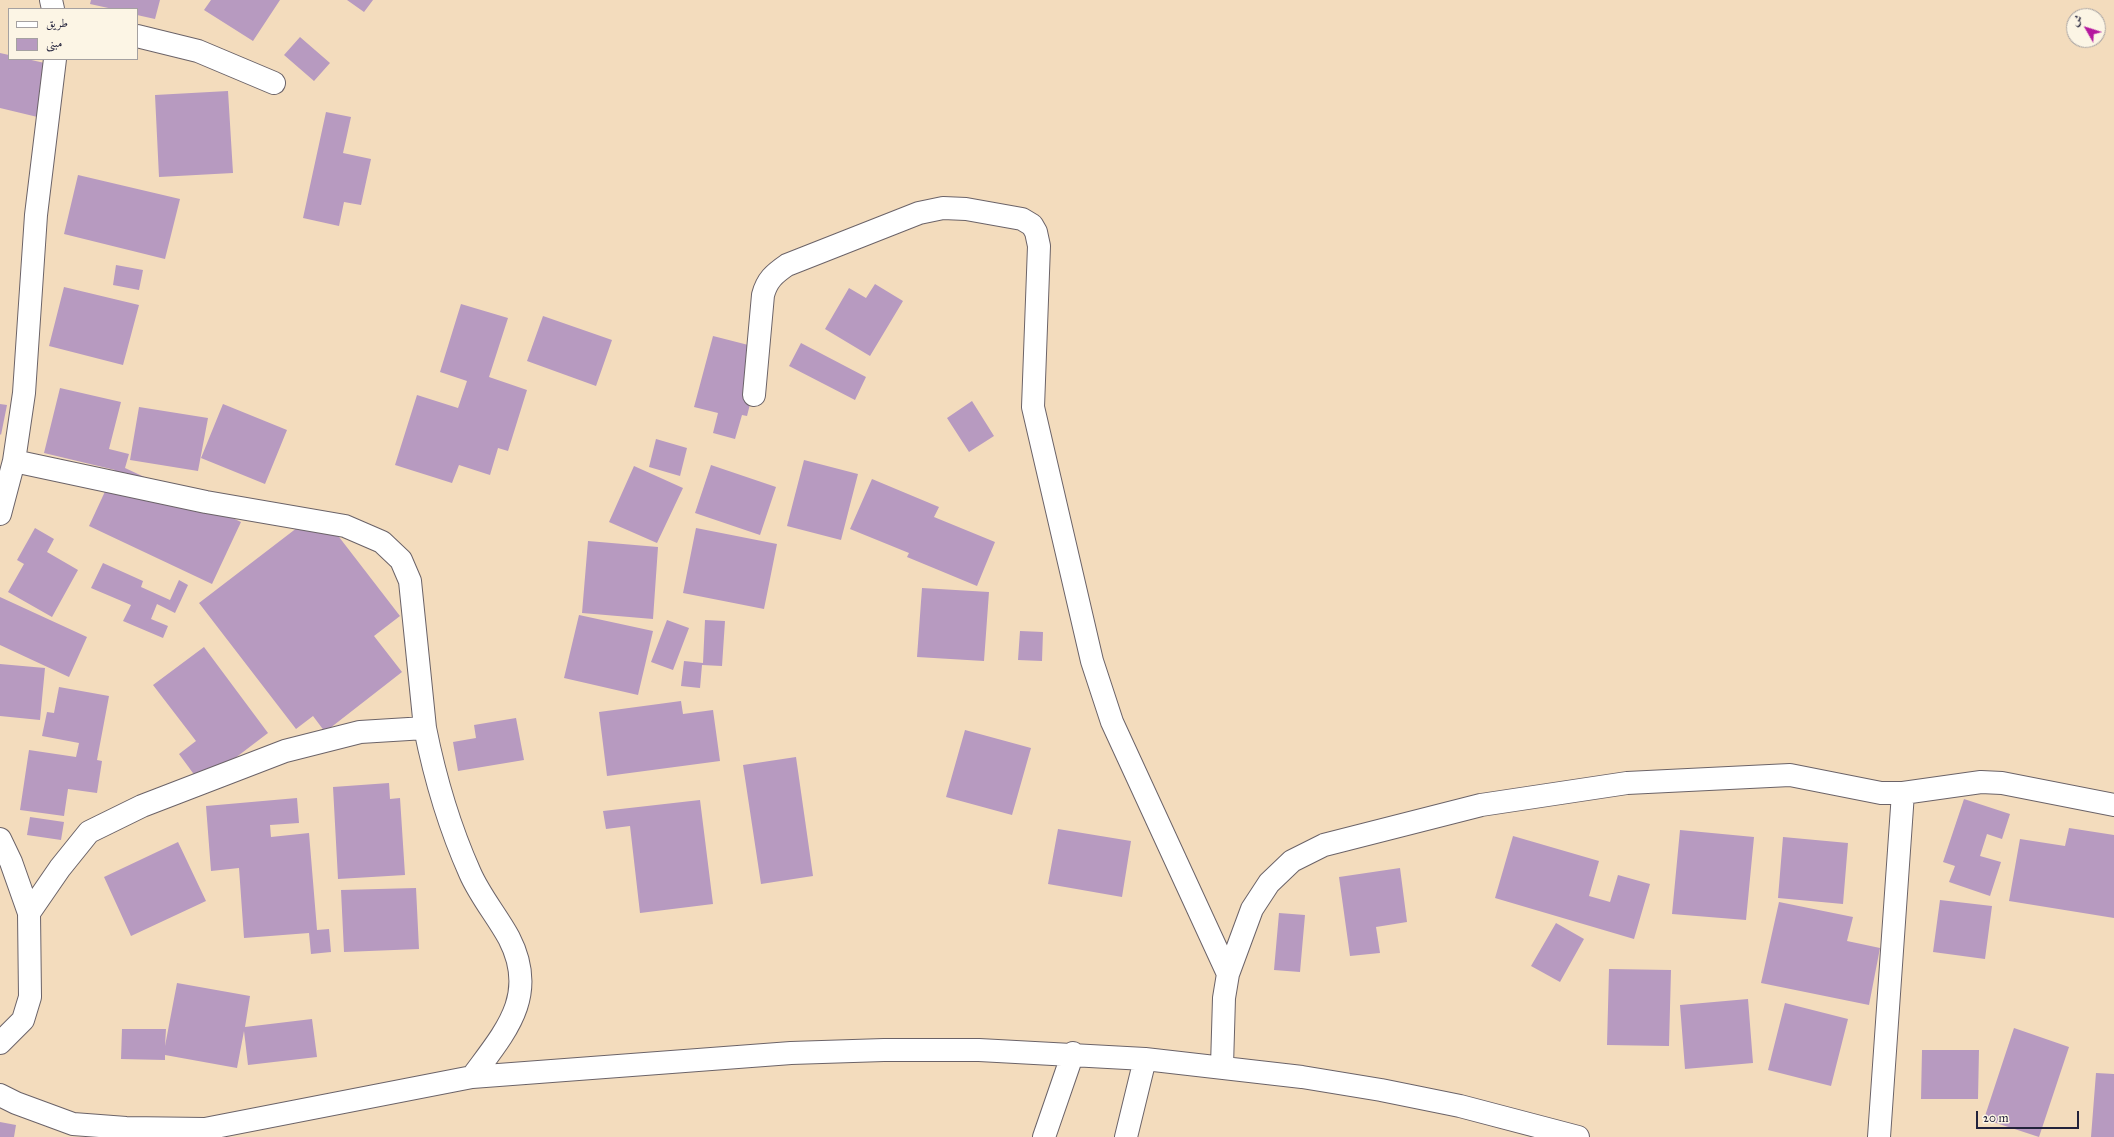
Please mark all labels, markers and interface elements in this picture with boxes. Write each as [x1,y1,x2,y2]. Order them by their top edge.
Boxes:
legend [8,8,138,60]
north arrow [2066,8,2106,48]
text: ش [2069,12,2086,29]
text: طريق [46,16,68,30]
text: مبنى [46,36,62,50]
scale bar [1978,1103,2081,1129]
text: 20 m [1983,1111,2009,1125]

